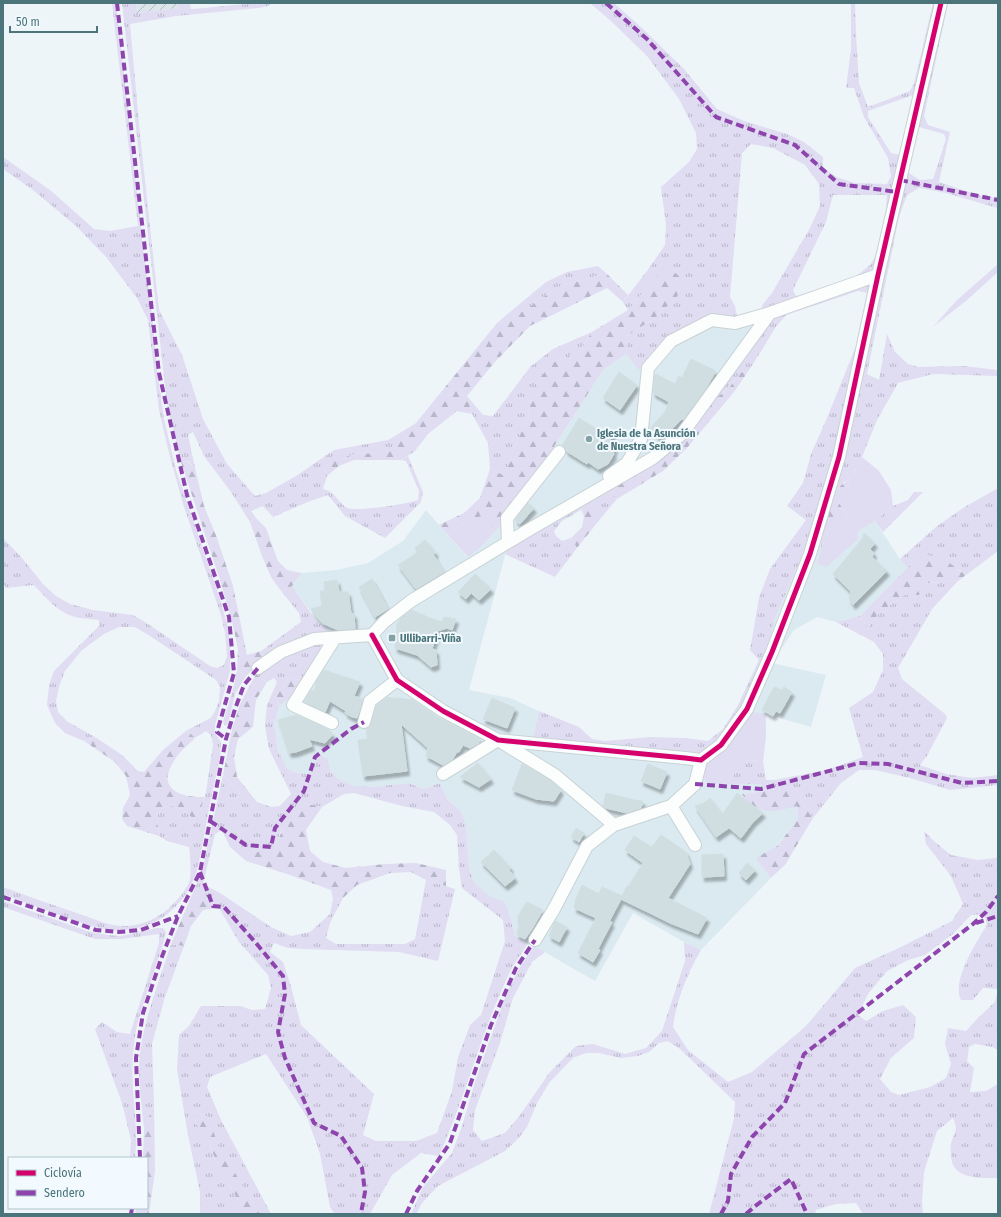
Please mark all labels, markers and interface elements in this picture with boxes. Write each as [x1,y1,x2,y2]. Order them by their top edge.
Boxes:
scale bar [10,8,97,34]
text: 50 m [16,15,40,29]
place label: Iglesia de la Asunción de Nuestra Señora [597,427,696,453]
marker: Iglesia de la Asunción de Nuestra Señora [584,434,594,444]
place label: Ullibarri-Viña [400,632,462,645]
marker: Ullibarri-Viña [387,633,397,643]
legend [8,1157,148,1209]
text: Ciclovía [44,1166,82,1180]
text: Sendero [44,1186,85,1200]

